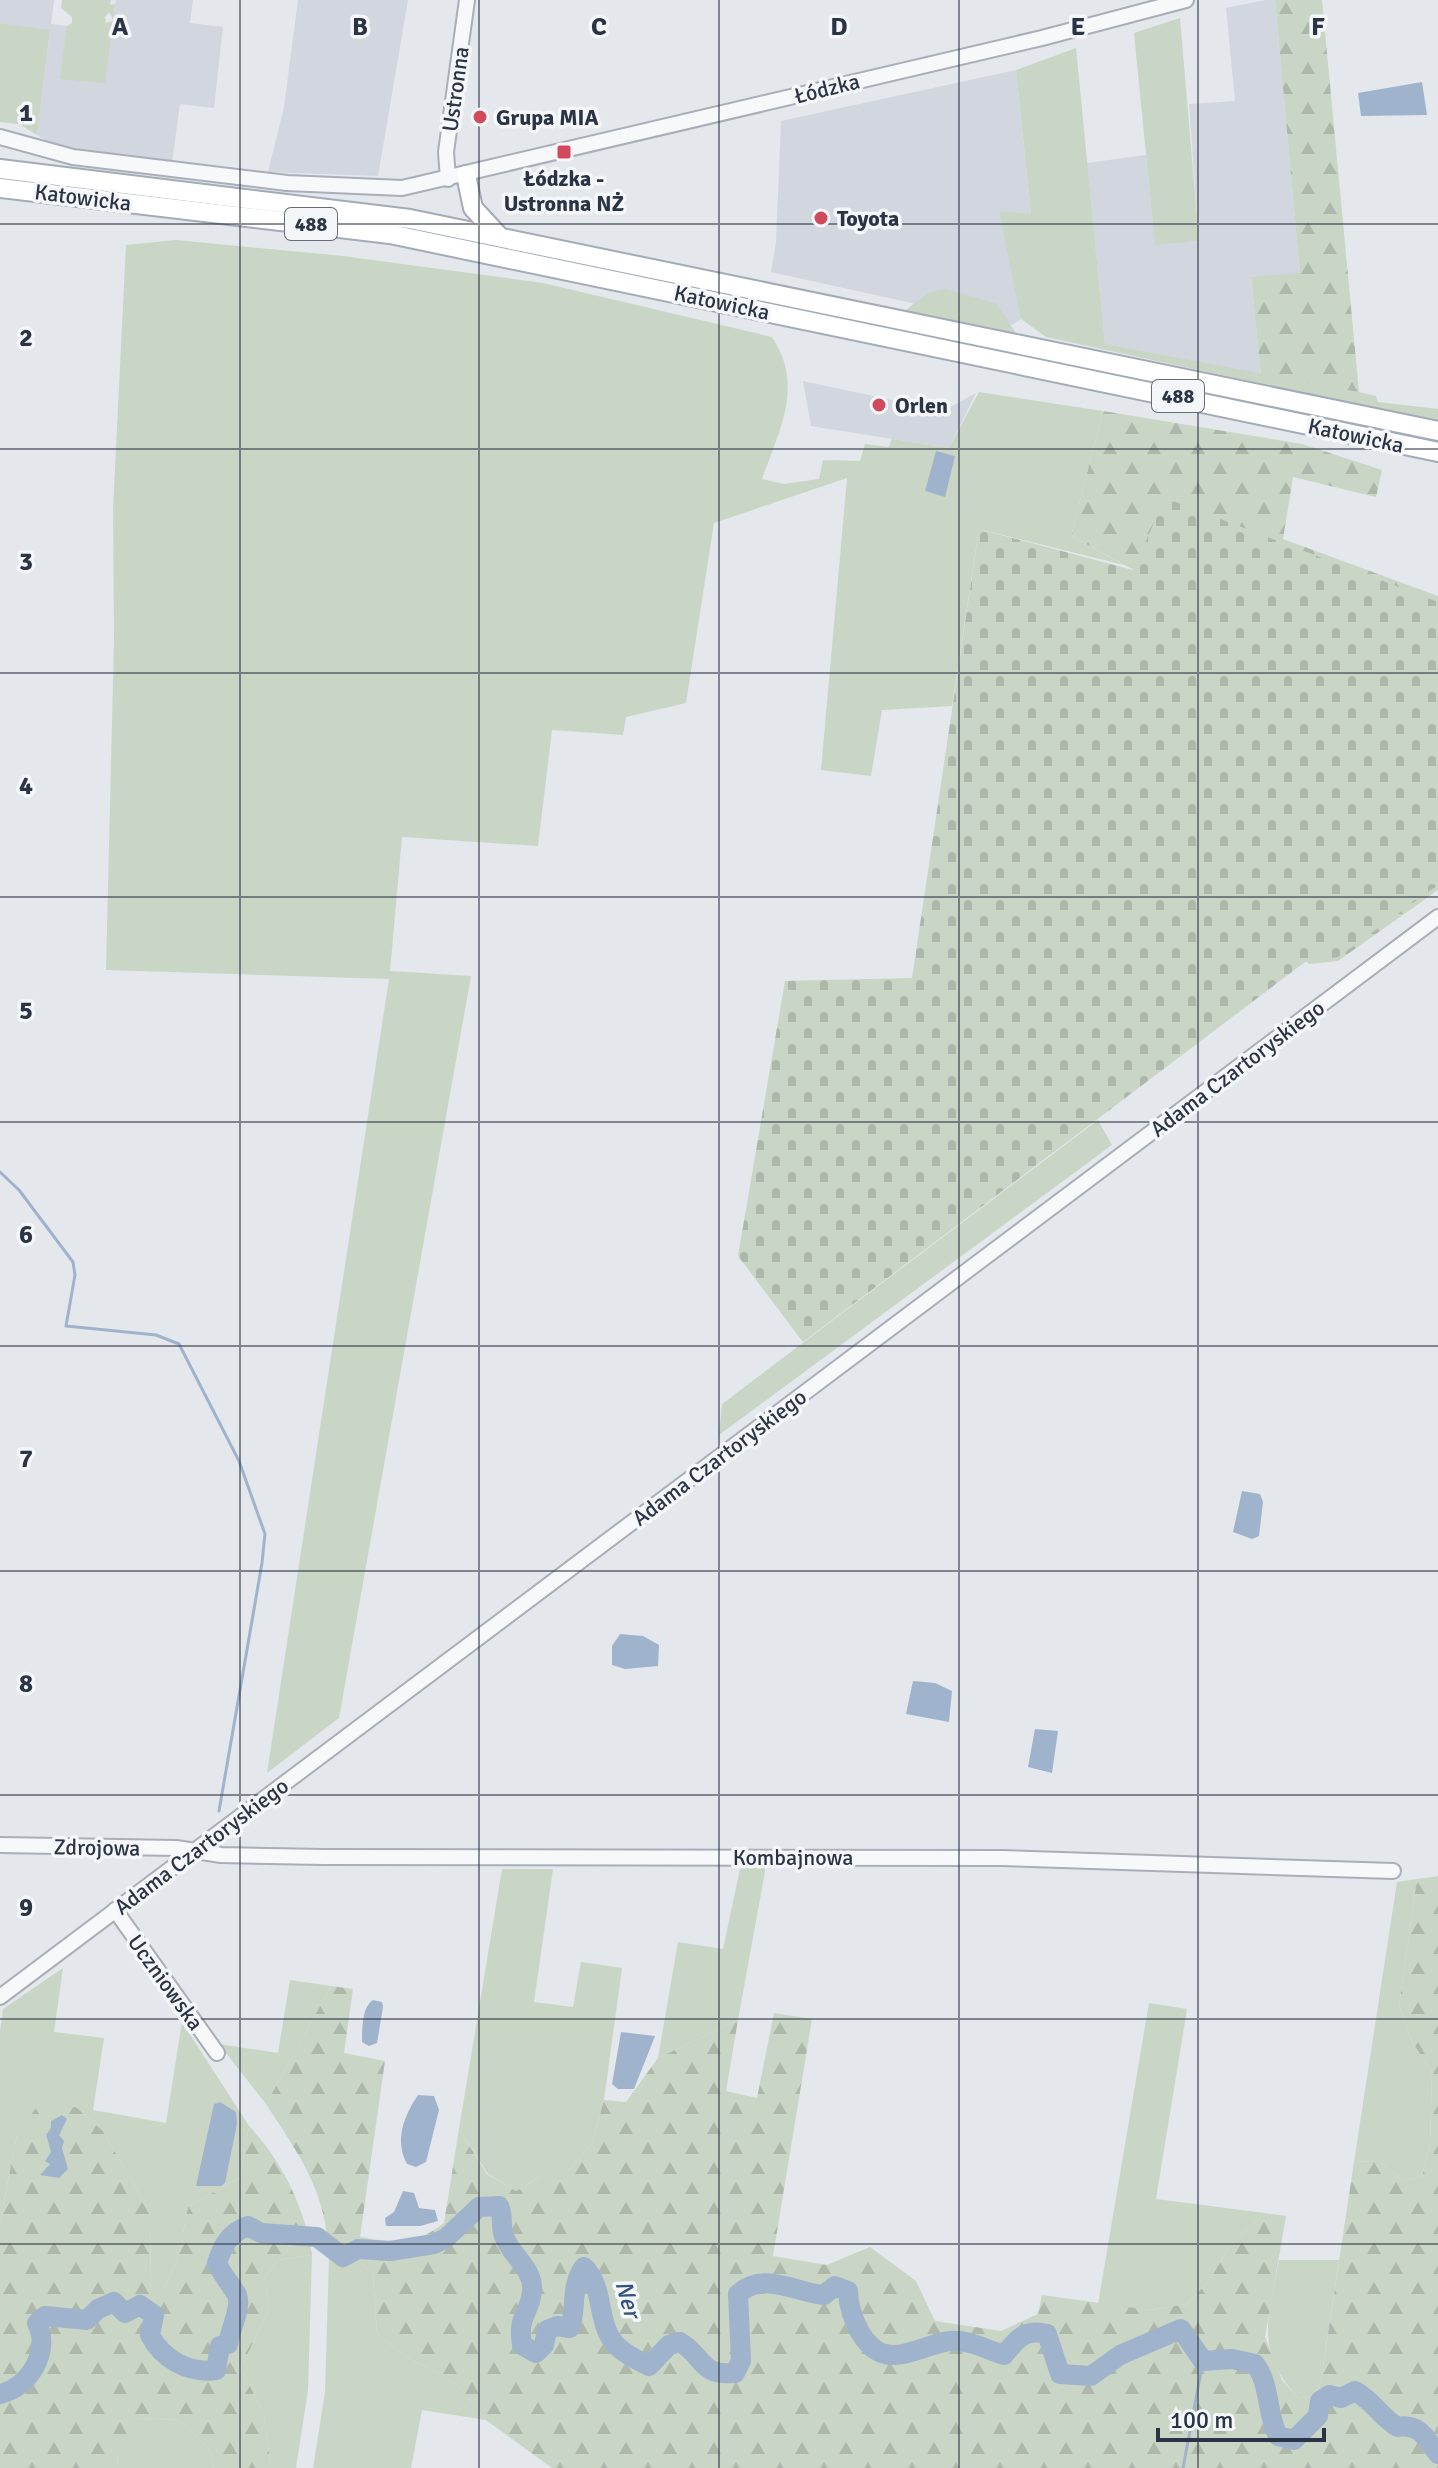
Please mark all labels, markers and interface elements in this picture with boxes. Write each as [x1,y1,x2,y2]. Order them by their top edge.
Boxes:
text: A [112,11,129,43]
text: B [352,11,368,43]
text: C [591,11,607,43]
text: D [830,11,848,43]
text: E [1071,11,1085,43]
text: F [1311,11,1325,43]
street label: Ustronna [436,45,475,133]
street label: Łódzka [792,67,862,110]
text: 1 [19,97,33,129]
place label: Grupa MIA [496,104,598,131]
marker: Grupa MIA [471,108,489,126]
marker: Łódzka - Ustronna NŻ [555,143,573,161]
place label: Łódzka - Ustronna NŻ [504,165,624,217]
street label: Katowicka [33,178,133,217]
place label: Toyota [837,205,899,232]
road number: 488 [285,208,337,240]
marker: Toyota [812,209,830,227]
street label: Katowicka [671,279,772,326]
text: 2 [19,322,33,354]
road number: 488 [1152,380,1204,412]
place label: Orlen [895,392,948,419]
marker: Orlen [870,396,888,414]
street label: Katowicka [1305,412,1406,459]
text: 3 [19,546,33,578]
text: 4 [19,770,33,802]
street label: Adama Czartoryskiego [1145,994,1330,1143]
text: 5 [19,995,33,1027]
text: 6 [19,1219,33,1251]
street label: Adama Czartoryskiego [627,1383,812,1532]
text: 7 [19,1443,33,1475]
text: 8 [19,1668,33,1700]
street label: Adama Czartoryskiego [109,1772,294,1921]
street label: Zdrojowa [53,1833,141,1862]
street label: Kombajnowa [733,1844,853,1871]
text: 9 [19,1892,33,1924]
street label: Uczniowska [122,1929,209,2035]
water label: Ner [608,2277,648,2324]
scale bar [1158,2392,1324,2442]
text: 100 m [1170,2405,1233,2435]

